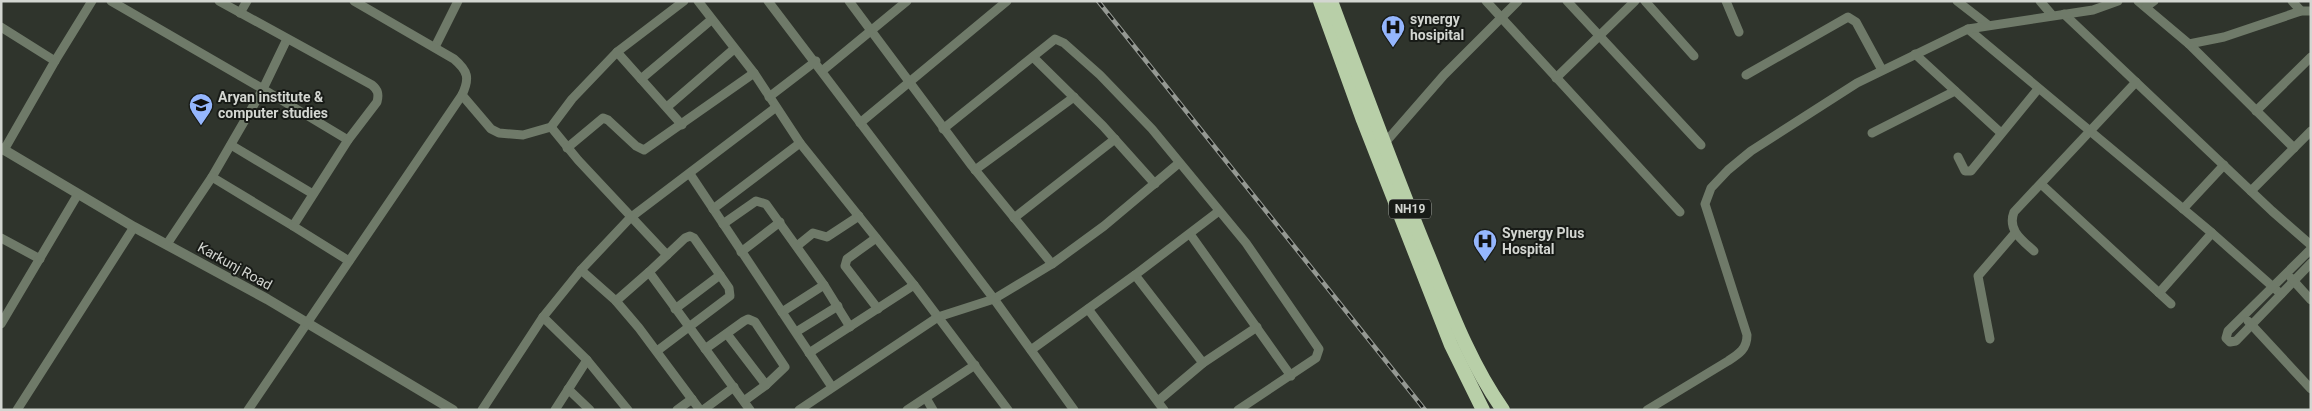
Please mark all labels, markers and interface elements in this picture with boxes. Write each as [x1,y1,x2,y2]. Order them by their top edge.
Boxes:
place label: synergy hosipital [1410,11,1464,43]
hospital icon: synergy hosipital [1380,14,1406,48]
place label: Aryan institute & computer studies [218,89,328,121]
school or university icon: Aryan institute & computer studies [188,92,214,126]
road number: NH19 [1389,200,1431,218]
place label: Synergy Plus Hospital [1502,225,1584,257]
hospital icon: Synergy Plus Hospital [1472,228,1498,262]
street label: Karkunj Road [195,239,275,293]

